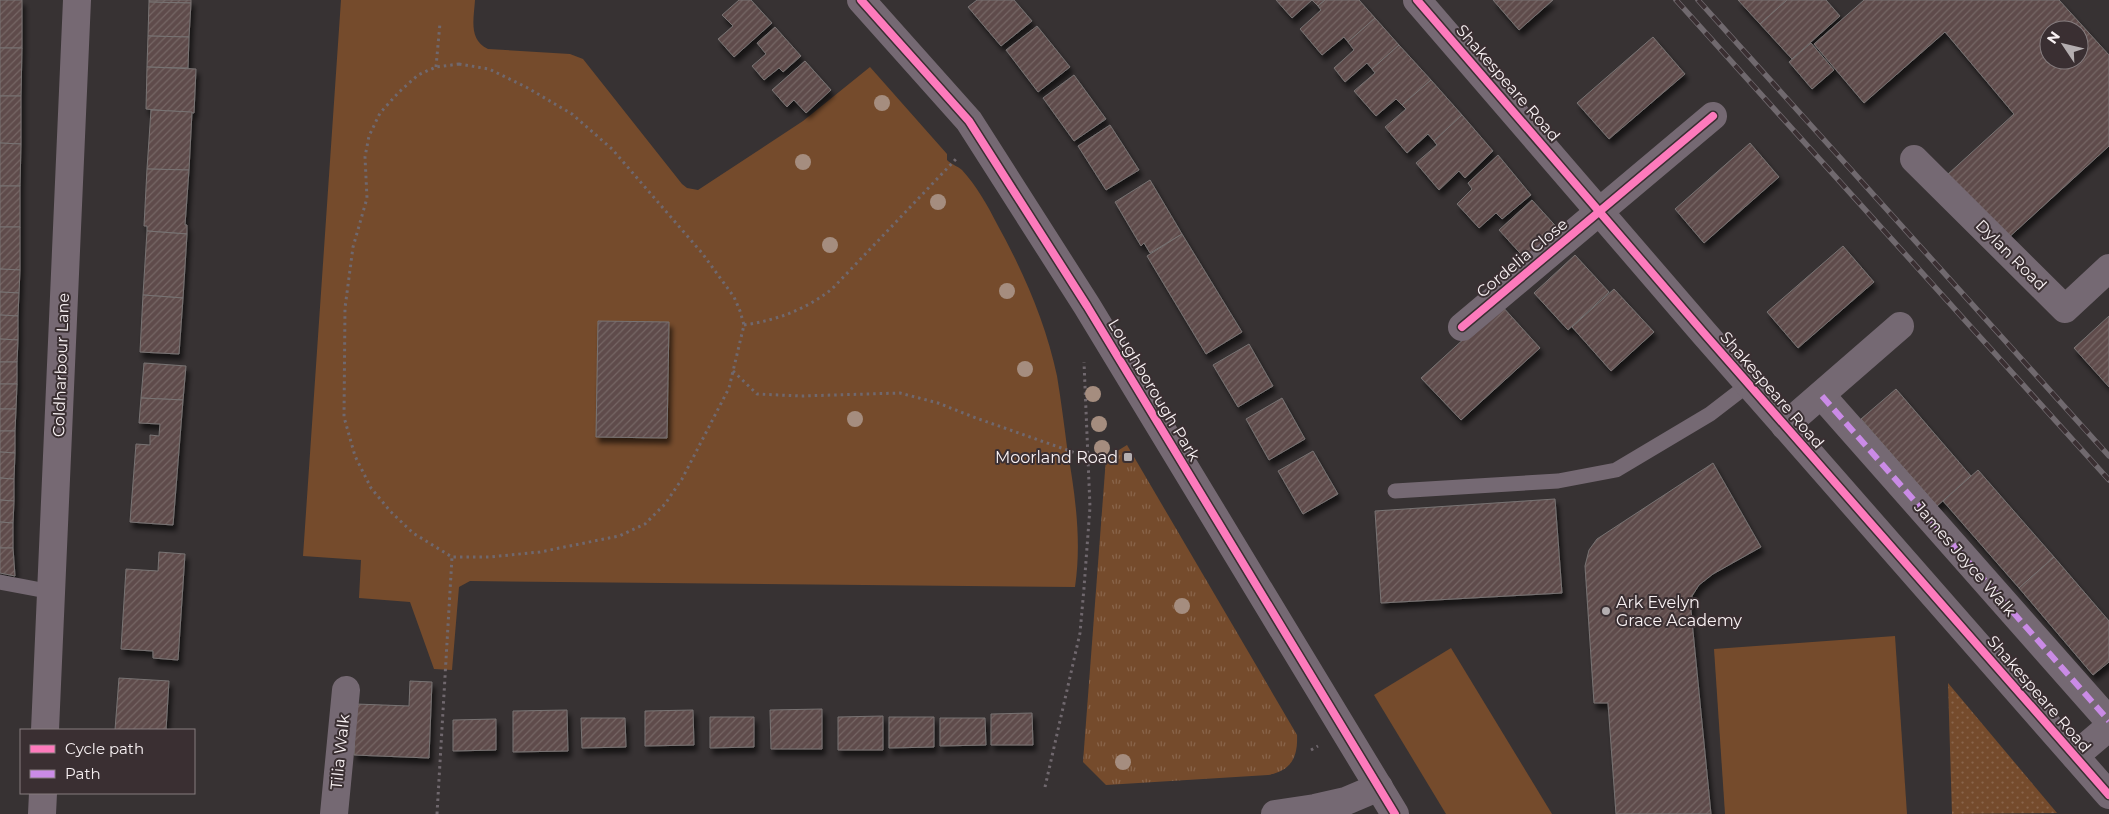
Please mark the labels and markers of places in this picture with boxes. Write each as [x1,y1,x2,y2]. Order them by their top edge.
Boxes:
place label: Moorland Road [995,448,1118,467]
marker: Moorland Road [1122,451,1134,463]
place label: Ark Evelyn Grace Academy [1616,593,1742,630]
marker: Ark Evelyn Grace Academy [1600,605,1612,617]

